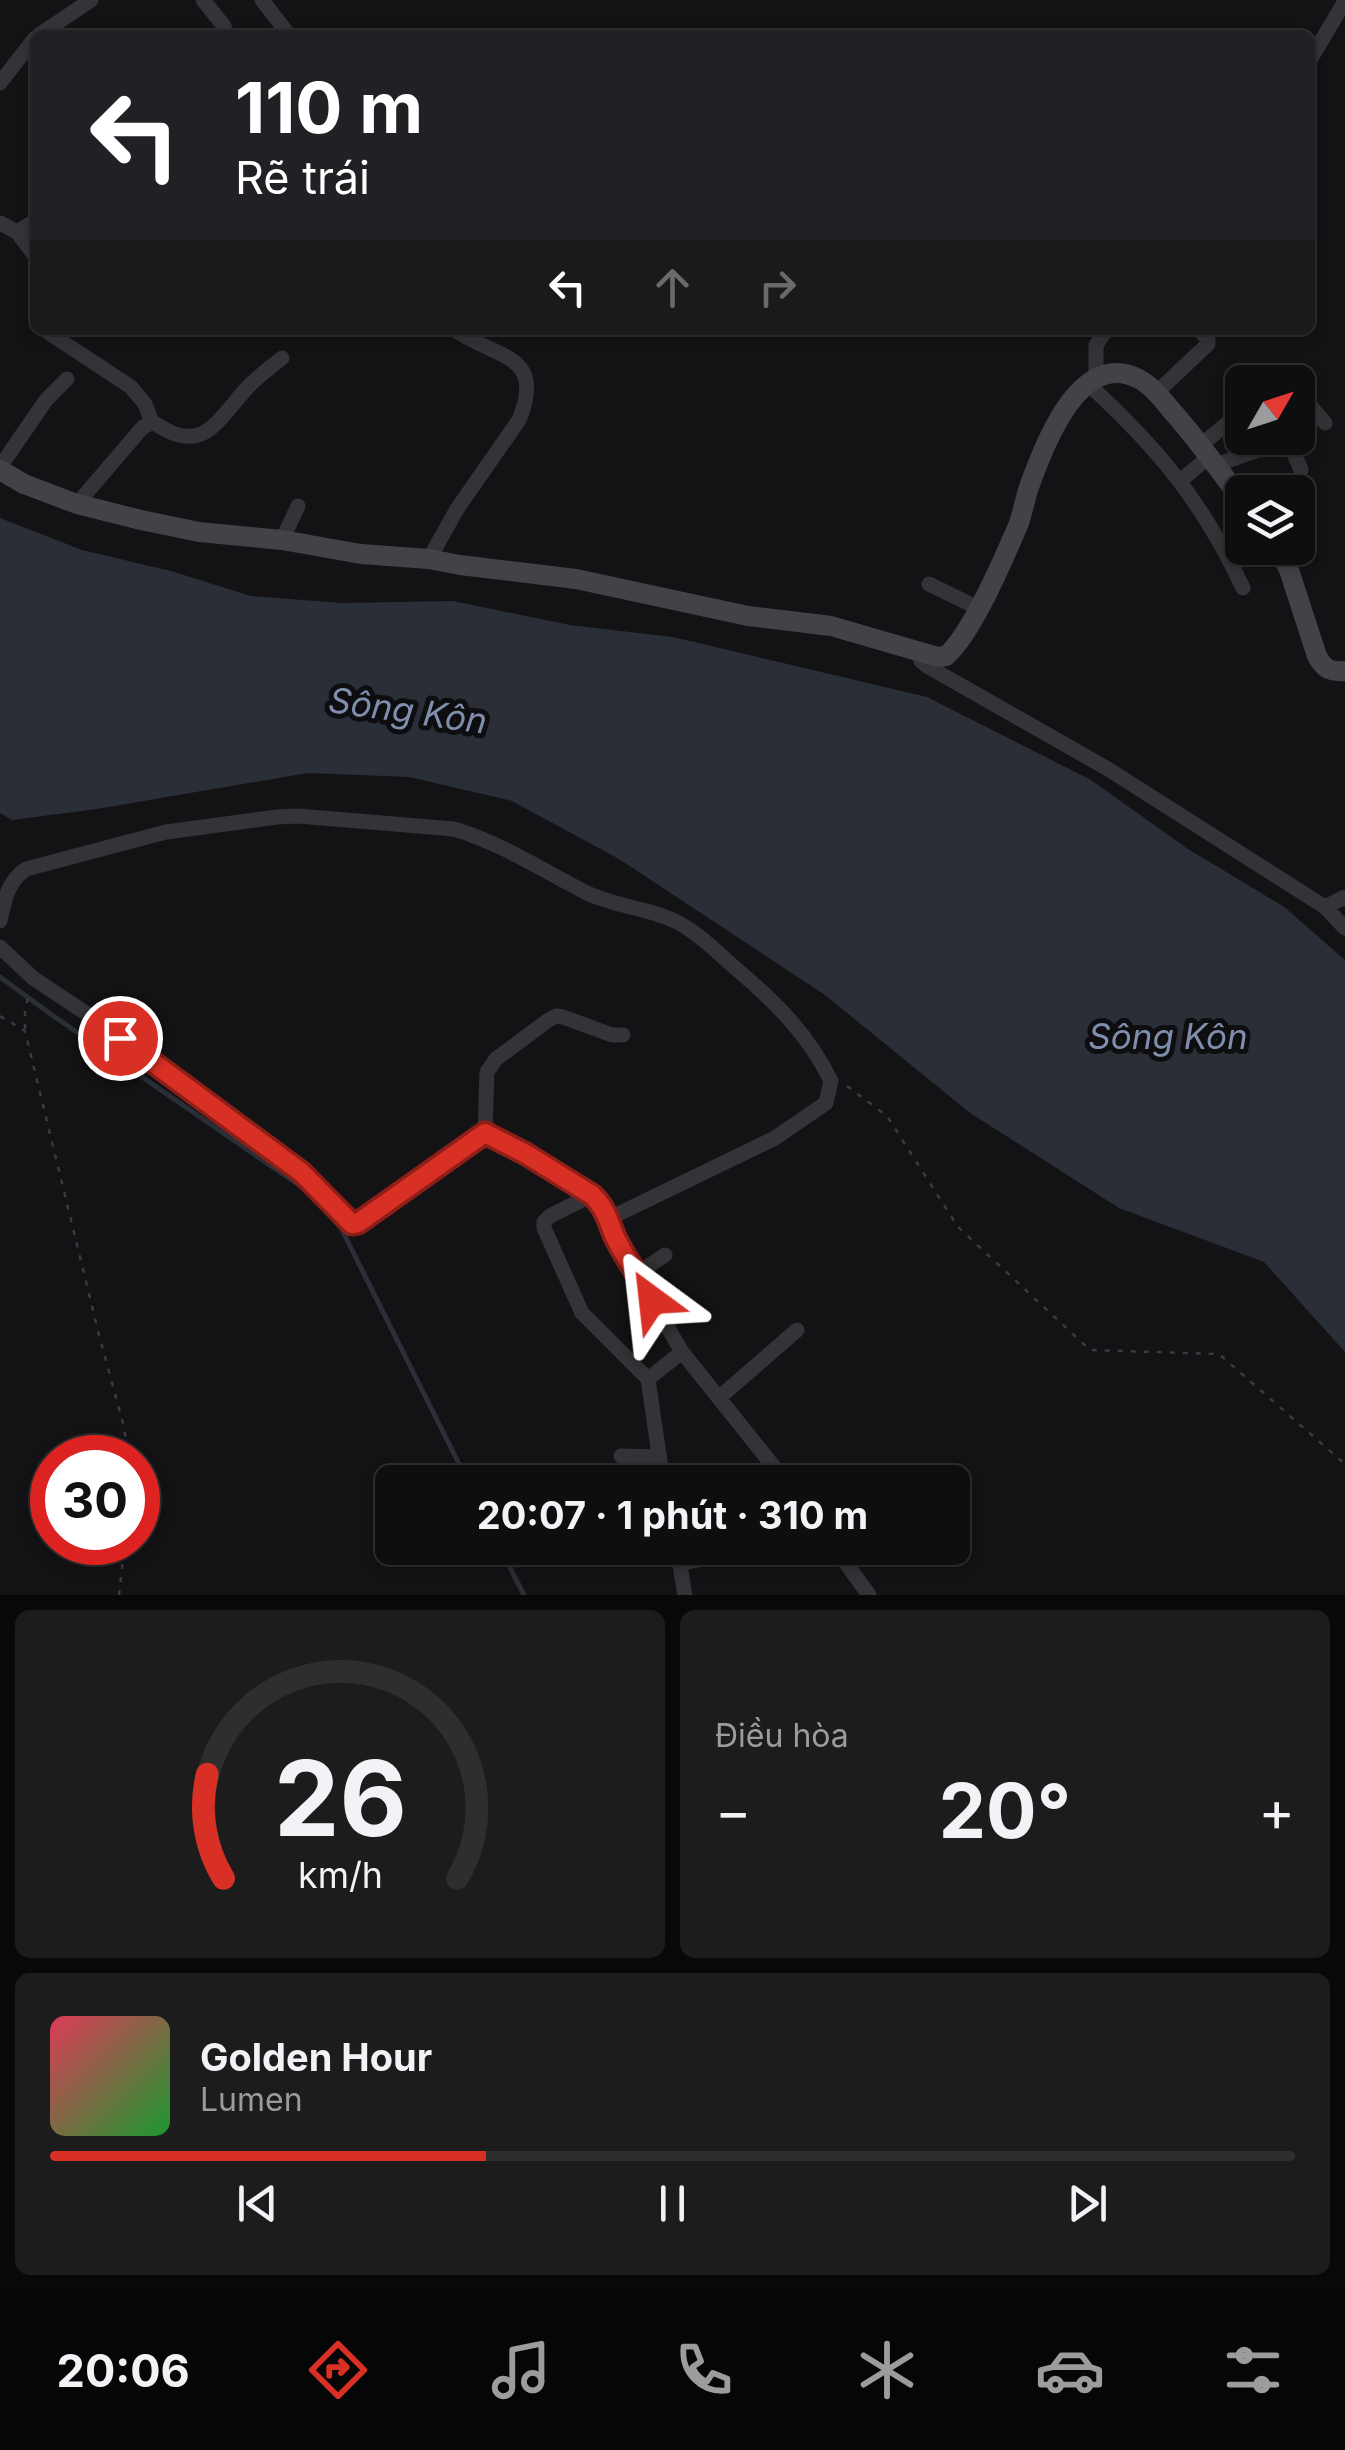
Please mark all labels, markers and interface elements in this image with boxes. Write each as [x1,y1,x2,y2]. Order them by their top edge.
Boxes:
text: 110 m [235,65,423,150]
icon: left [70,70,200,200]
text: Rẽ trái [235,150,370,205]
icon: left [540,260,595,315]
icon: ahead [645,260,700,315]
icon: right [750,260,805,315]
north arrow [1225,365,1315,455]
map controls [1225,365,1315,565]
button: layers [1225,475,1315,565]
water label: Sông Kôn [326,678,490,742]
pin [78,996,163,1081]
icon: arrive [93,1011,148,1066]
water label: Sông Kôn [1088,1015,1248,1057]
position arrow [600,1248,704,1352]
speed limit sign: 30 [30,1435,160,1565]
text: 20:07 · 1 phút · 310 m [477,1492,868,1538]
text: Điều hòa [715,1716,849,1755]
text: 26 [273,1735,407,1861]
text: 20° [939,1765,1071,1856]
text: − [715,1778,751,1844]
text: + [1259,1778,1295,1844]
text: km/h [298,1853,382,1897]
text: Golden Hour [200,2034,432,2080]
text: Lumen [200,2080,303,2119]
icon: previous [230,2176,285,2231]
icon: pause [645,2176,700,2231]
icon: next [1060,2176,1115,2231]
icon: directions [303,2335,373,2405]
icon: music [486,2335,556,2405]
icon: phone [669,2335,739,2405]
icon: climate [852,2335,922,2405]
icon: car [1035,2335,1105,2405]
icon: filters [1218,2335,1288,2405]
text: 20:06 [57,2343,190,2398]

